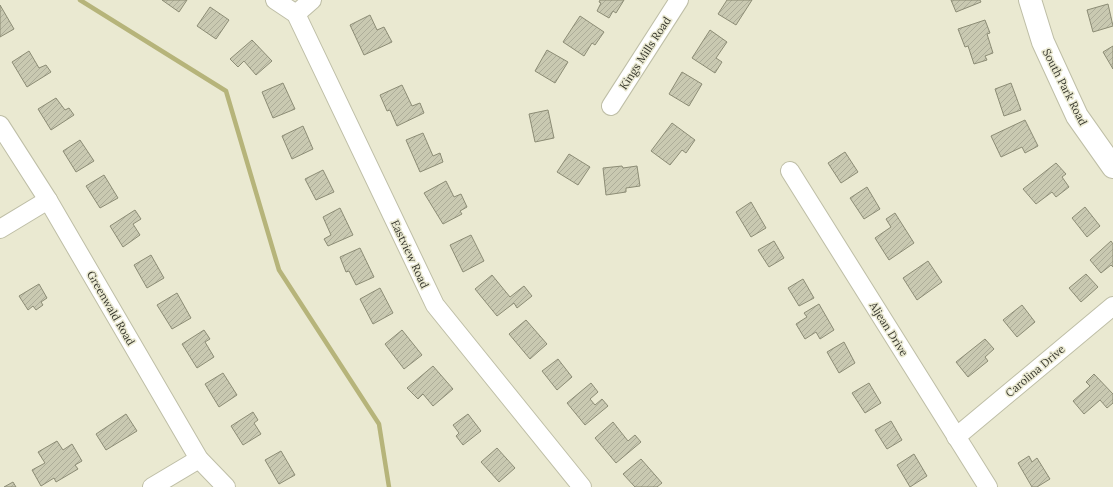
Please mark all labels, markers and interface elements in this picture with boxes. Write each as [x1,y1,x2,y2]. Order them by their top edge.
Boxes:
street label: Kings Mills Road [616,14,674,92]
street label: South Park Road [1040,46,1091,128]
street label: Eastview Road [388,218,432,291]
street label: Greenwald Road [84,268,138,348]
street label: Aljean Drive [866,298,911,359]
street label: Carolina Drive [1002,342,1068,400]

